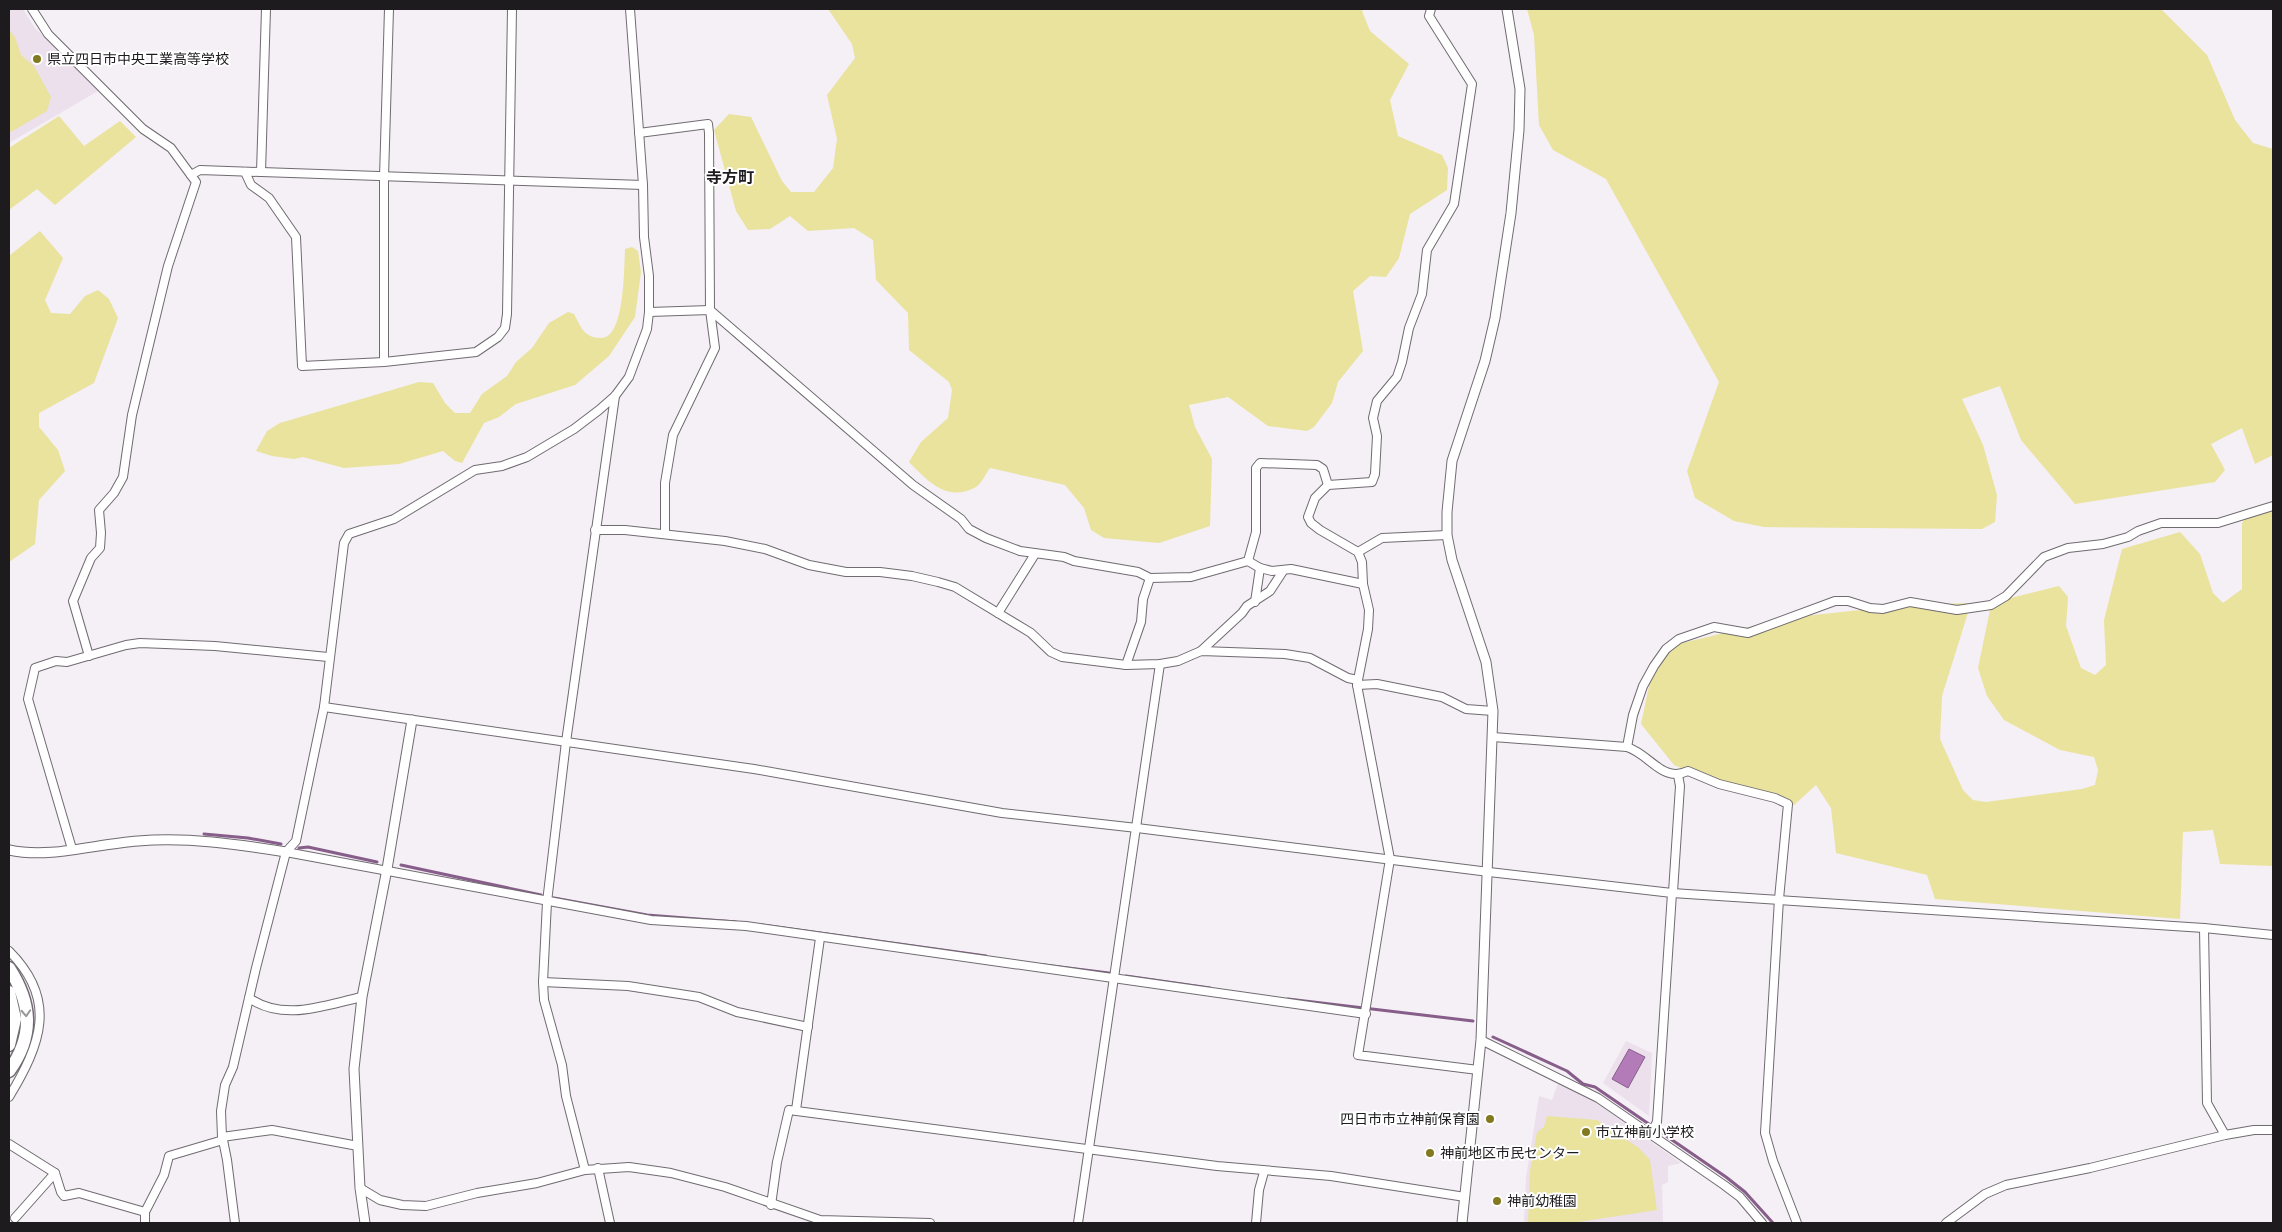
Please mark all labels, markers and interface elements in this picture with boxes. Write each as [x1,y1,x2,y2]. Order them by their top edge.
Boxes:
place label: 県立四日市中央工業高等学校 [47,50,229,68]
marker: 県立四日市中央工業高等学校 [31,53,43,65]
district label: 寺方町 [706,167,754,187]
one-way arrow [21,1009,32,1017]
place label: 四日市市立神前保育園 [1340,1110,1480,1128]
marker: 四日市市立神前保育園 [1484,1113,1496,1125]
place label: 市立神前小学校 [1596,1123,1694,1141]
marker: 市立神前小学校 [1580,1126,1592,1138]
place label: 神前地区市民センター [1440,1144,1580,1162]
marker: 神前地区市民センター [1424,1147,1436,1159]
place label: 神前幼稚園 [1507,1192,1577,1210]
marker: 神前幼稚園 [1491,1195,1503,1207]

